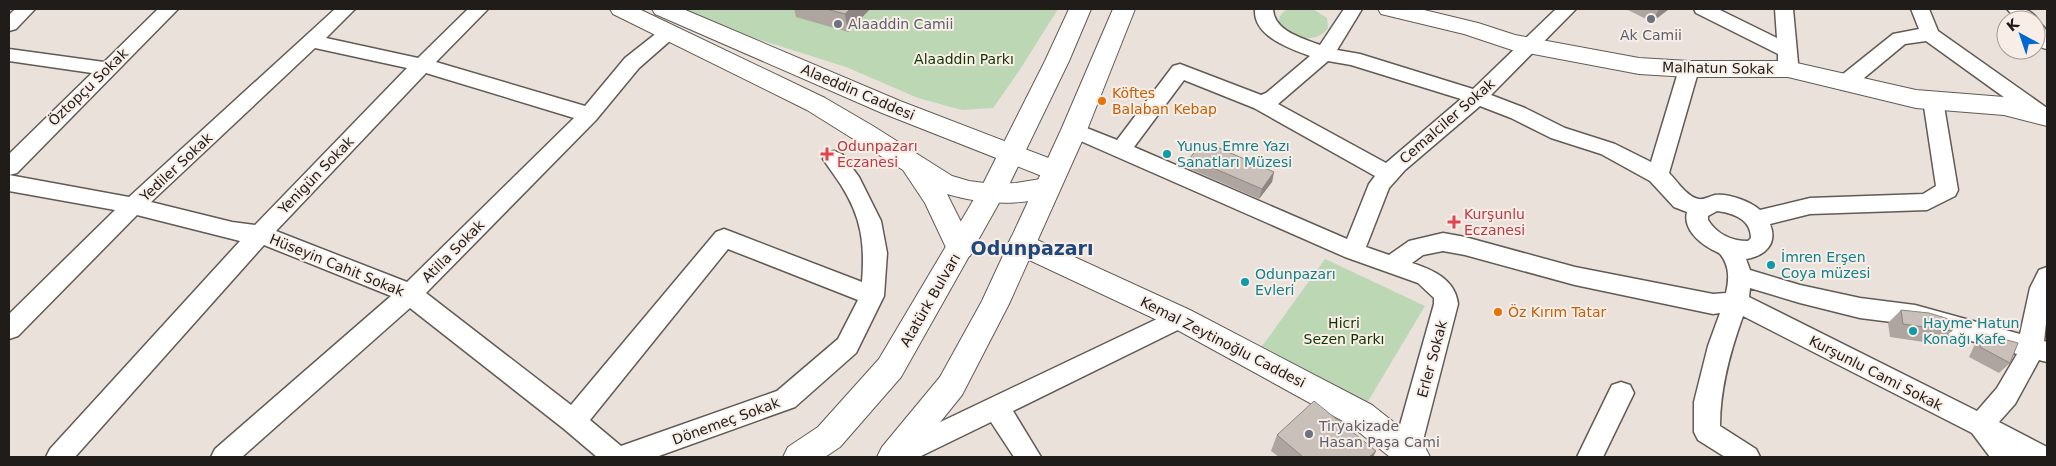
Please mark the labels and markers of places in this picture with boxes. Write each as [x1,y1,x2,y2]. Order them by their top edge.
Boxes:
marker: Ak Camii [1645,13,1657,25]
place label: Alaaddin Camii [848,16,953,32]
marker: Alaaddin Camii [832,18,844,30]
place label: Ak Camii [1620,27,1682,43]
place label: Köftes Balaban Kebap [1112,85,1217,117]
marker: Köftes Balaban Kebap [1096,95,1108,107]
place label: Odunpazarı Eczanesi [837,138,918,170]
place label: Yunus Emre Yazı Sanatları Müzesi [1176,138,1292,170]
marker: Odunpazarı Eczanesi [821,148,833,160]
marker: Yunus Emre Yazı Sanatları Müzesi [1161,148,1173,160]
place label: Kurşunlu Eczanesi [1464,206,1525,238]
marker: Kurşunlu Eczanesi [1448,216,1460,228]
place label: İmren Erşen Coya müzesi [1781,248,1870,281]
marker: İmren Erşen Coya müzesi [1765,259,1777,271]
place label: Odunpazarı Evleri [1255,266,1336,298]
marker: Odunpazarı Evleri [1239,276,1251,288]
place label: Öz Kırım Tatar [1508,303,1607,320]
marker: Öz Kırım Tatar [1492,306,1504,318]
place label: Hayme Hatun Konağı Kafe [1923,315,2019,347]
marker: Hayme Hatun Konağı Kafe [1907,325,1919,337]
place label: Tiryakizade Hasan Paşa Cami [1318,418,1440,450]
marker: Tiryakizade Hasan Paşa Cami [1303,428,1315,440]

